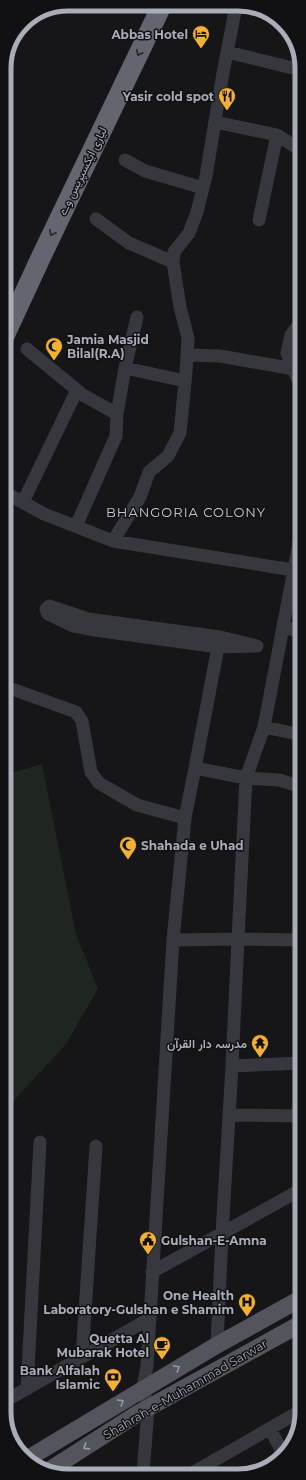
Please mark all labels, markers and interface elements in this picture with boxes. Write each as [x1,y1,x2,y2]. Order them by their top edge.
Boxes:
hotel icon: Abbas Hotel [191,24,211,49]
place label: Abbas Hotel [110,27,188,42]
one-way arrow [136,49,144,56]
restaurant icon: Yasir cold spot [217,86,237,111]
place label: Yasir cold spot [122,89,215,104]
street label: لیاری ایکسپریس وے [54,124,111,218]
one-way arrow [49,229,57,237]
place label: Jamia Masjid Bilal(R.A) [66,332,149,361]
mosque icon: Jamia Masjid Bilal(R.A) [44,336,64,361]
district label: BHANGORIA COLONY [106,504,266,520]
mosque icon: Shahada e Uhad [118,835,138,860]
place label: Shahada e Uhad [141,838,244,853]
temple icon: مدرسہ دار القرآن [250,1033,270,1058]
place label: مدرسہ دار القرآن [167,1036,247,1052]
public building icon: Gulshan-E-Amna [138,1230,158,1255]
place label: Gulshan-E-Amna [161,1233,267,1248]
place label: One Health Laboratory-Gulshan e Shamim [43,1288,234,1317]
hospital icon: One Health Laboratory-Gulshan e Shamim [237,1292,257,1317]
place label: Quetta Al Mubarak Hotel [57,1331,149,1360]
cafe icon: Quetta Al Mubarak Hotel [152,1335,172,1360]
street label: Shahrah-e-Muhammad Sarwar [100,1336,270,1442]
place label: Bank Alfalah Islamic [20,1363,100,1392]
one-way arrow [173,1366,180,1373]
bank icon: Bank Alfalah Islamic [103,1367,123,1392]
one-way arrow [117,1400,124,1407]
one-way arrow [83,1442,90,1449]

